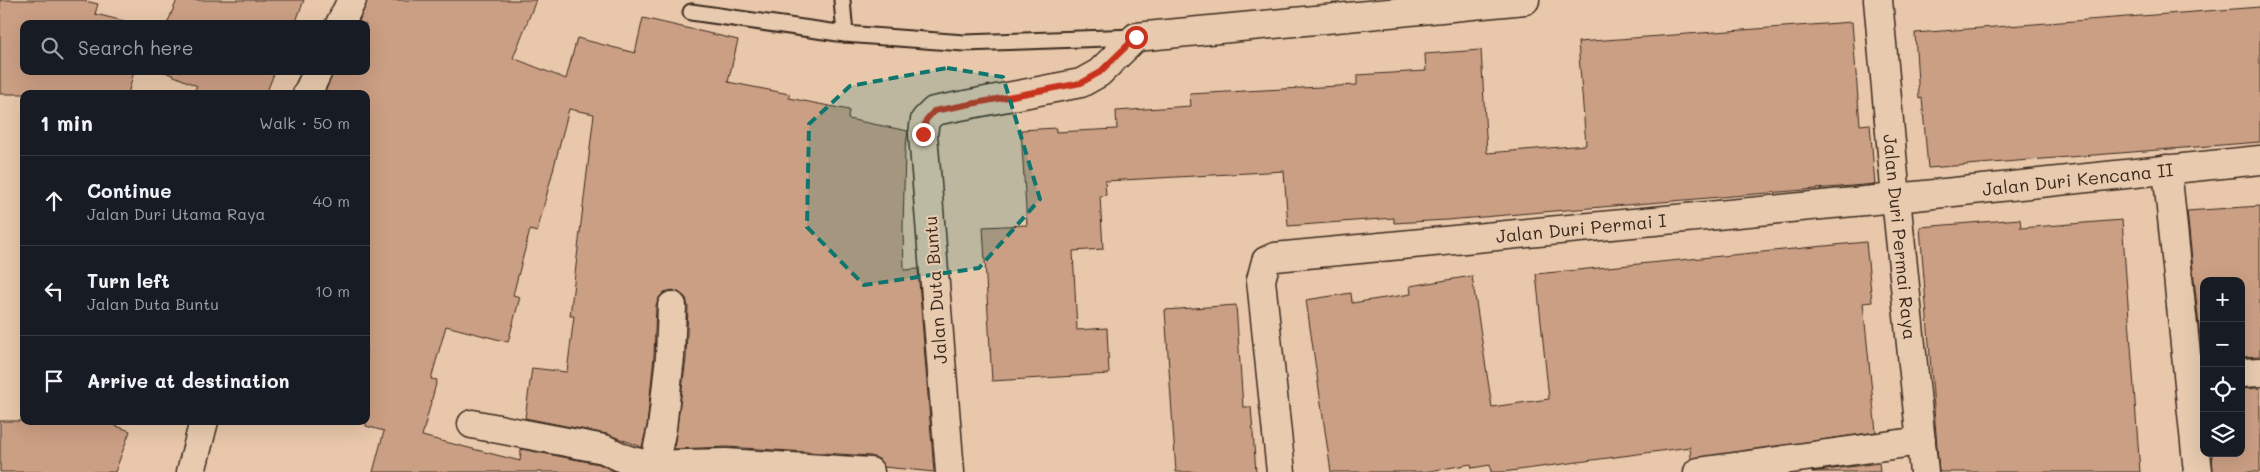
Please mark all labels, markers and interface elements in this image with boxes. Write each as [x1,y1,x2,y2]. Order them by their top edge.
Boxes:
search box [20,20,370,75]
route start [1125,26,1148,49]
icon: search [38,34,66,62]
text: Search here [78,35,194,60]
text: 1 min [40,109,93,136]
text: Walk · 50 m [259,112,350,133]
route end [912,123,935,146]
street label: Jalan Duri Permai Raya [1878,133,1922,341]
street label: Jalan Duri Kencana II [1981,157,2174,201]
text: Continue [87,178,172,203]
icon: ahead [40,187,68,215]
text: 40 m [313,190,350,211]
text: Jalan Duri Utama Raya [87,203,266,224]
street label: Jalan Duri Permai I [1495,208,1668,248]
street label: Jalan Duta Buntu [918,215,952,365]
text: Turn left [87,268,170,293]
icon: left [40,277,68,305]
map controls [2200,277,2245,457]
button: + [2200,277,2245,322]
text: 10 m [315,280,350,301]
text: Jalan Duta Buntu [87,293,219,314]
button: − [2200,322,2245,367]
icon: arrive [40,367,68,395]
button: locate [2200,367,2245,412]
text: Arrive at destination [87,368,290,393]
button: layers [2200,412,2245,457]

